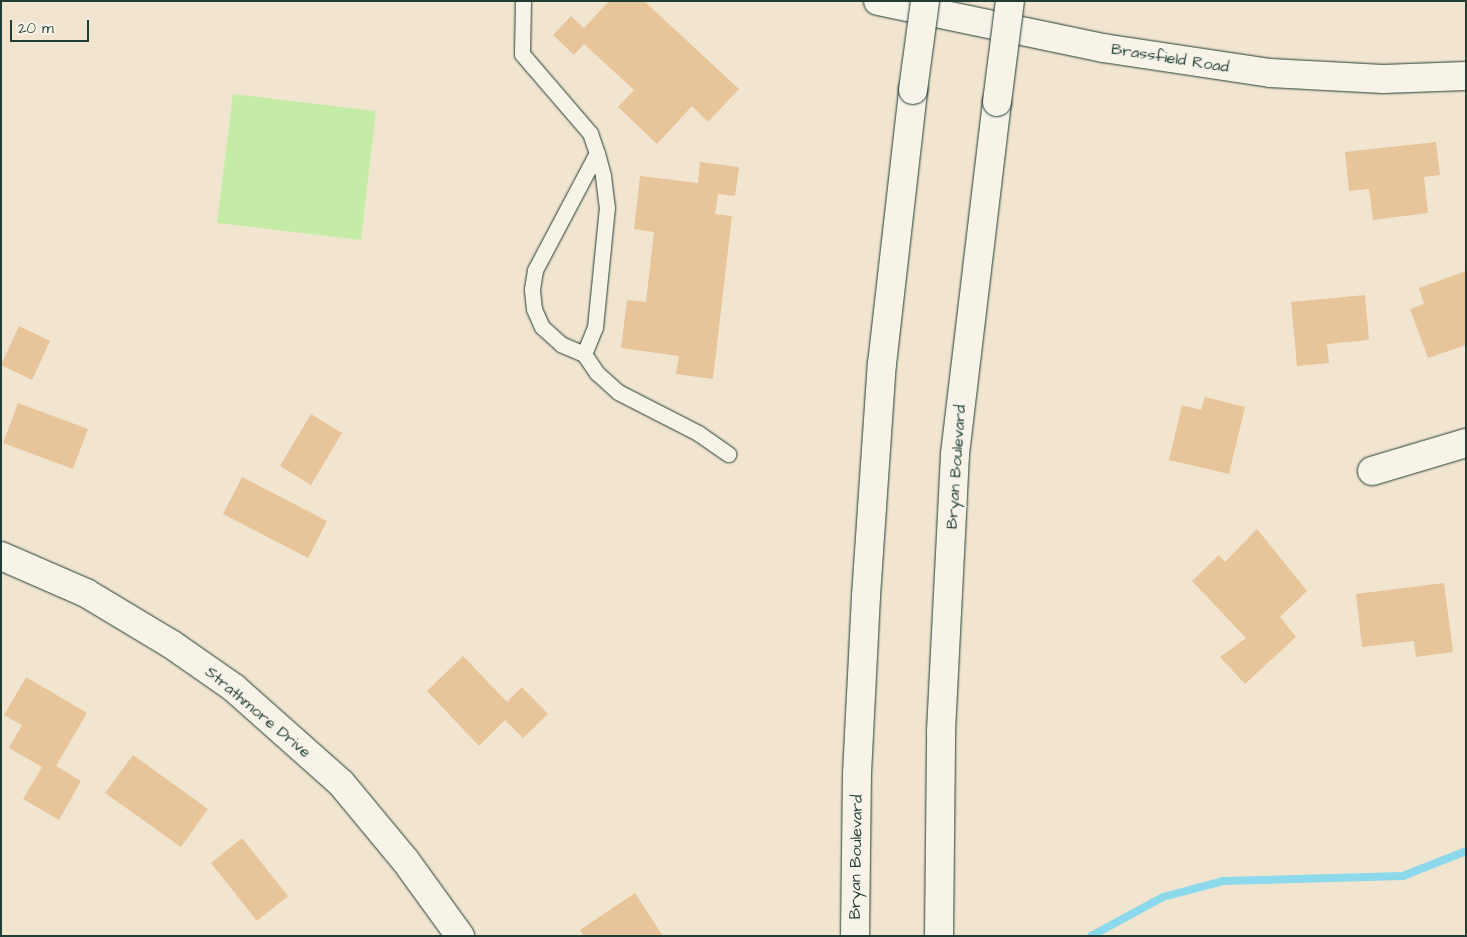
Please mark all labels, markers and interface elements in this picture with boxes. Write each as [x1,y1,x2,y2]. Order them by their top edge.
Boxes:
scale bar [12,10,91,42]
text: 20 m [18,18,54,39]
street label: Brassfield Road [1110,39,1230,77]
street label: Bryan Boulevard [942,404,970,530]
street label: Strathmore Drive [201,662,315,762]
street label: Bryan Boulevard [845,795,867,919]

